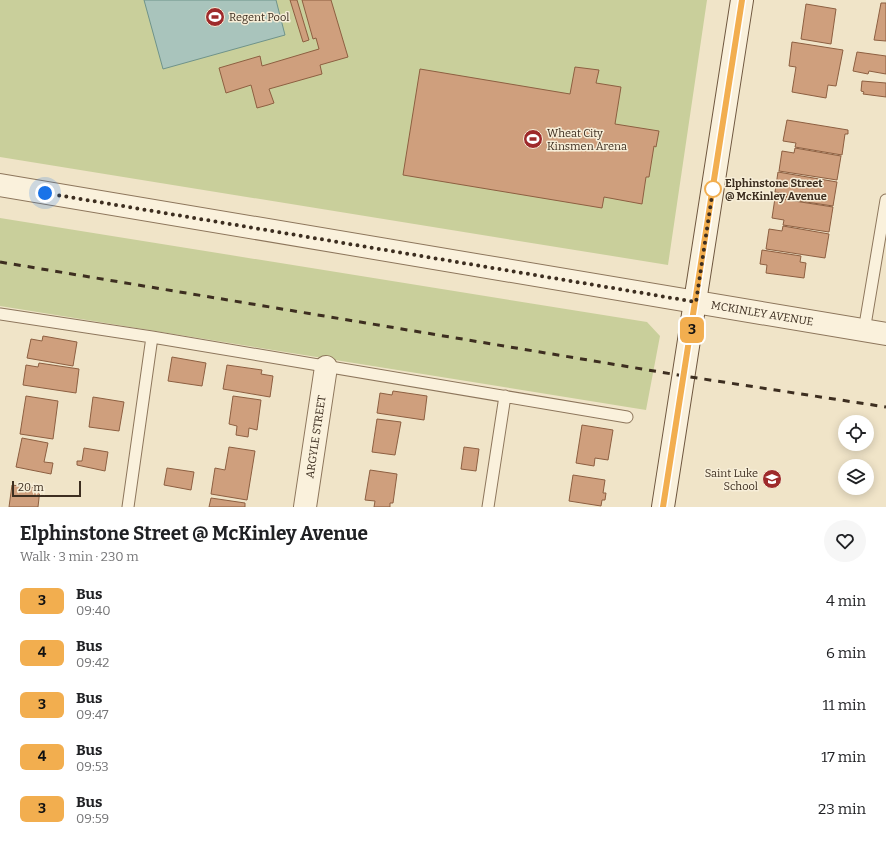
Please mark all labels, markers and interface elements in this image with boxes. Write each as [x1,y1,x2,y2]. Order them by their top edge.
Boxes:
sports icon: Regent Pool [204,6,226,28]
place label: Regent Pool [229,11,289,24]
place label: Wheat City Kinsmen Arena [547,127,627,153]
sports icon: Wheat City Kinsmen Arena [522,128,544,150]
place label: Elphinstone Street @ McKinley Avenue [725,177,827,203]
marker: Elphinstone Street @ McKinley Avenue [704,180,722,198]
your location [35,183,55,203]
street label: MCKINLEY AVENUE [710,299,815,329]
line badge: 3 [679,317,705,343]
text: 3 [688,321,696,338]
street label: ARGYLE STREET [303,394,329,479]
map controls [838,415,874,495]
button: locate [838,415,874,451]
button: layers [838,459,874,495]
place label: Saint Luke School [705,467,758,493]
school or university icon: Saint Luke School [761,468,783,490]
scale bar [12,479,81,498]
text: 20 m [18,481,44,494]
button: heart [824,520,866,562]
text: Elphinstone Street @ McKinley Avenue [20,522,368,545]
text: Walk · 3 min · 230 m [20,549,139,564]
text: Bus [76,585,102,603]
text: 3 [38,592,46,609]
text: 4 min [826,592,866,610]
text: 09:40 [76,603,111,618]
text: Bus [76,637,102,655]
text: 4 [38,644,46,661]
text: 6 min [826,644,866,662]
text: 09:42 [76,655,109,670]
text: Bus [76,689,102,707]
text: 3 [38,696,46,713]
text: 11 min [823,696,866,714]
text: 09:47 [76,707,109,722]
text: Bus [76,741,102,759]
text: 4 [38,748,46,765]
text: 17 min [821,748,866,766]
text: 09:53 [76,759,109,774]
text: Bus [76,793,102,811]
text: 3 [38,800,46,817]
text: 23 min [818,800,866,818]
text: 09:59 [76,811,109,826]

